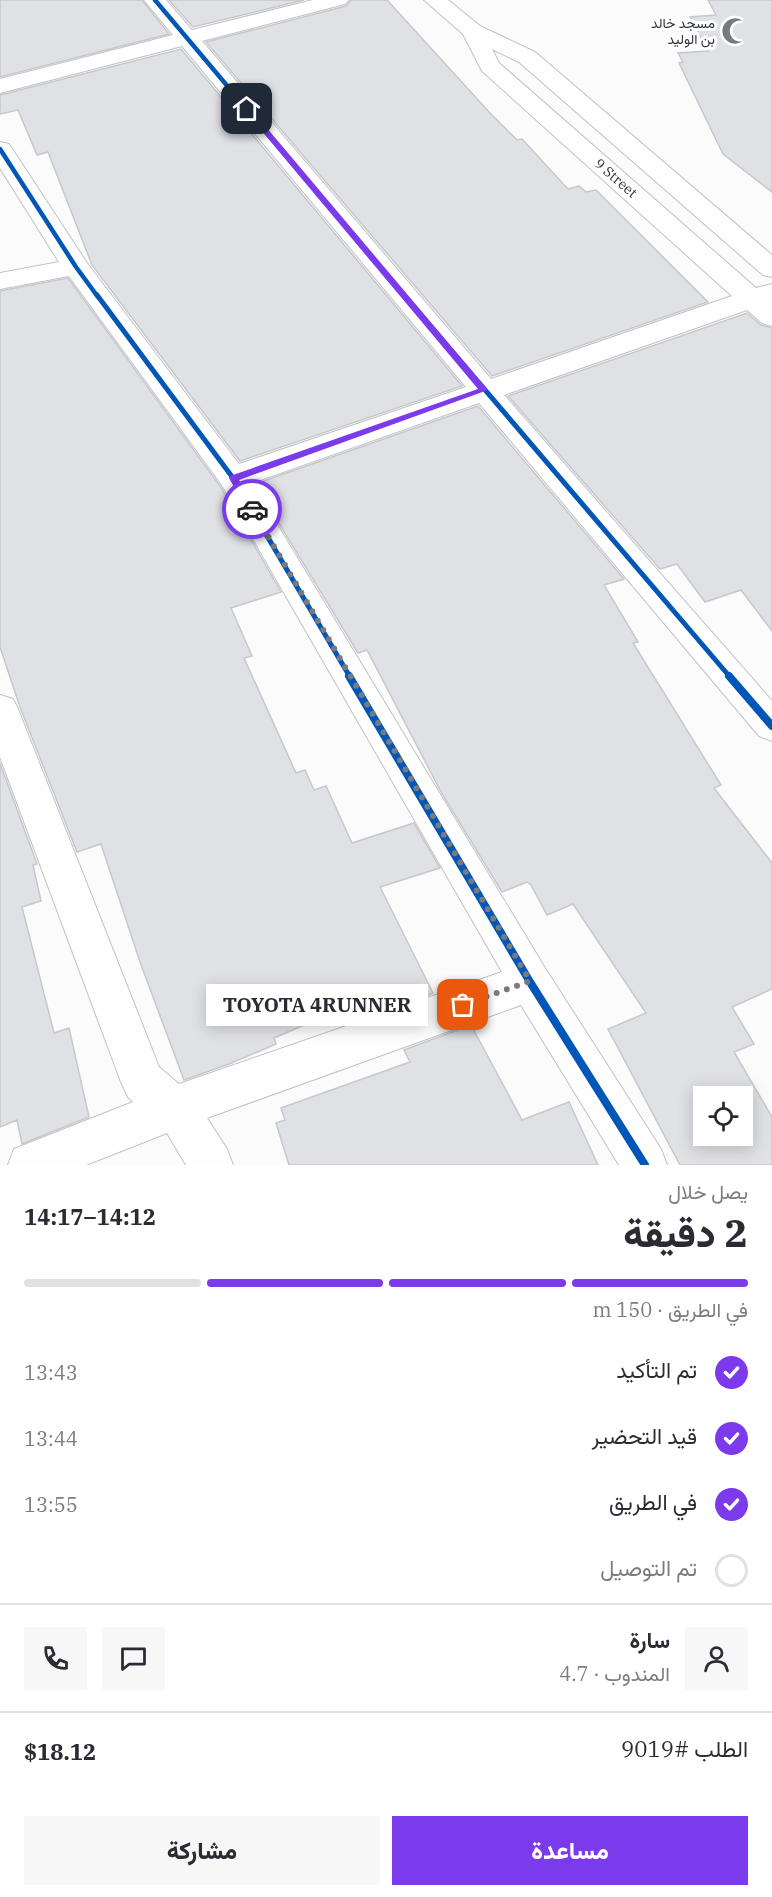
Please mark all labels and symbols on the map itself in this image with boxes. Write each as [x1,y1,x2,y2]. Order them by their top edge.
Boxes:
place label: مسجد خالد بن الوليد [651,14,715,48]
mosque icon: مسجد خالد بن الوليد [720,16,750,46]
pin [221,83,272,134]
street label: 9 Street [591,154,641,202]
courier [222,479,282,539]
pin [437,979,488,1030]
callout: TOYOTA 4RUNNER [205,984,427,1026]

